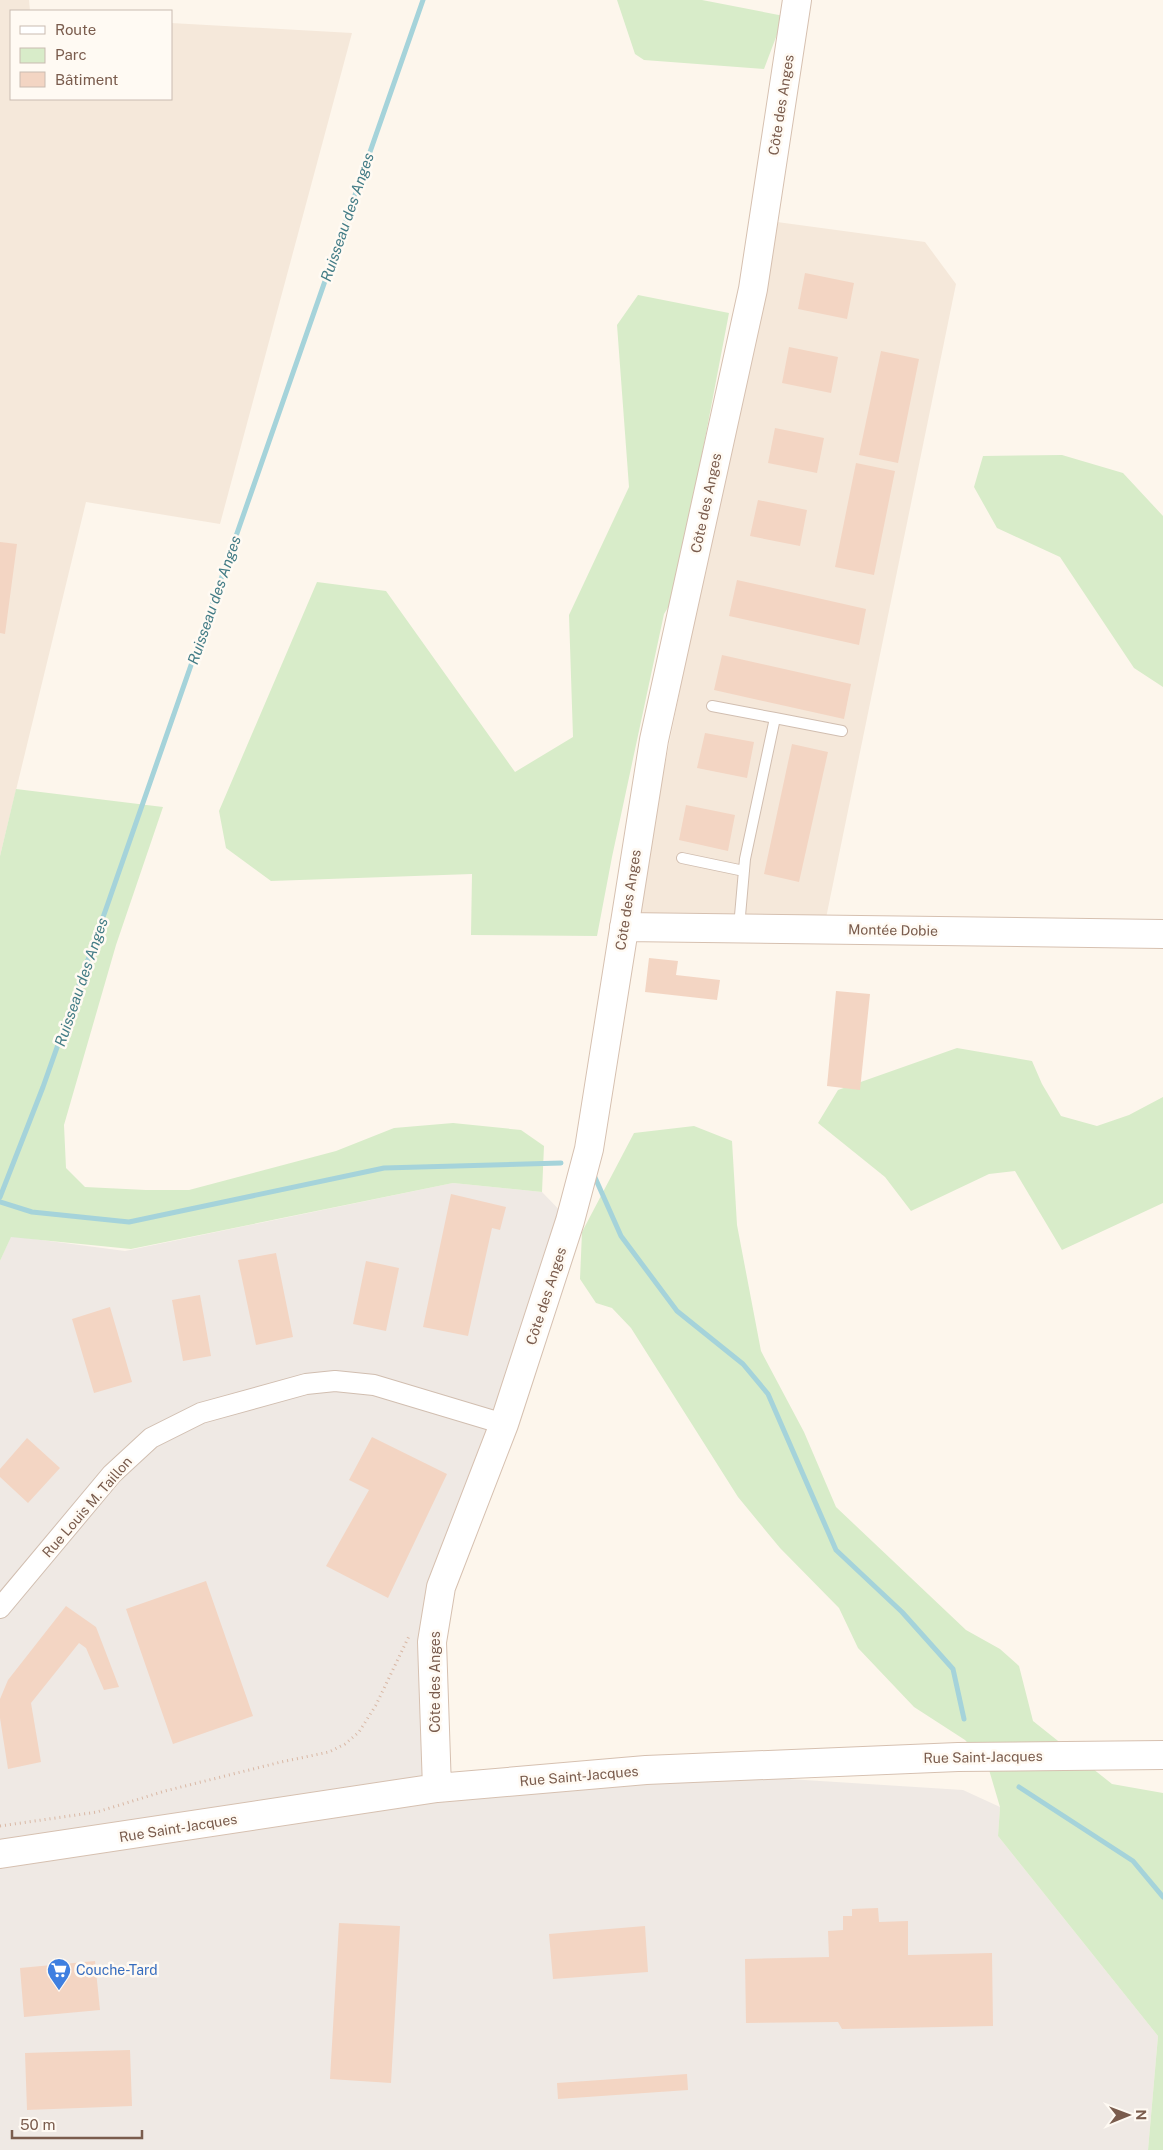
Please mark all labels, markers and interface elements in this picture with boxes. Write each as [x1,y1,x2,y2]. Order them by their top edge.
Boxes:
legend [10,10,172,100]
text: Route [55,21,96,38]
text: Parc [55,46,87,63]
street label: Côte des Anges [765,54,797,156]
text: Bâtiment [55,71,118,88]
water label: Ruisseau des Anges [317,151,377,283]
street label: Côte des Anges [688,452,724,554]
water label: Ruisseau des Anges [184,534,244,666]
street label: Côte des Anges [612,849,644,951]
water label: Ruisseau des Anges [51,916,111,1048]
street label: Montée Dobie [848,921,938,939]
street label: Côte des Anges [523,1245,569,1347]
street label: Rue Louis M. Taillon [39,1453,135,1561]
street label: Côte des Anges [427,1631,443,1733]
street label: Rue Saint-Jacques [923,1748,1043,1766]
street label: Rue Saint-Jacques [519,1763,639,1789]
street label: Rue Saint-Jacques [118,1811,238,1845]
supermarket icon: Couche-Tard [46,1957,72,1991]
place label: Couche-Tard [76,1962,158,1978]
north arrow [1103,2090,1153,2140]
scale bar [12,2108,142,2140]
text: N [1133,2109,1149,2120]
text: 50 m [20,2116,55,2133]

